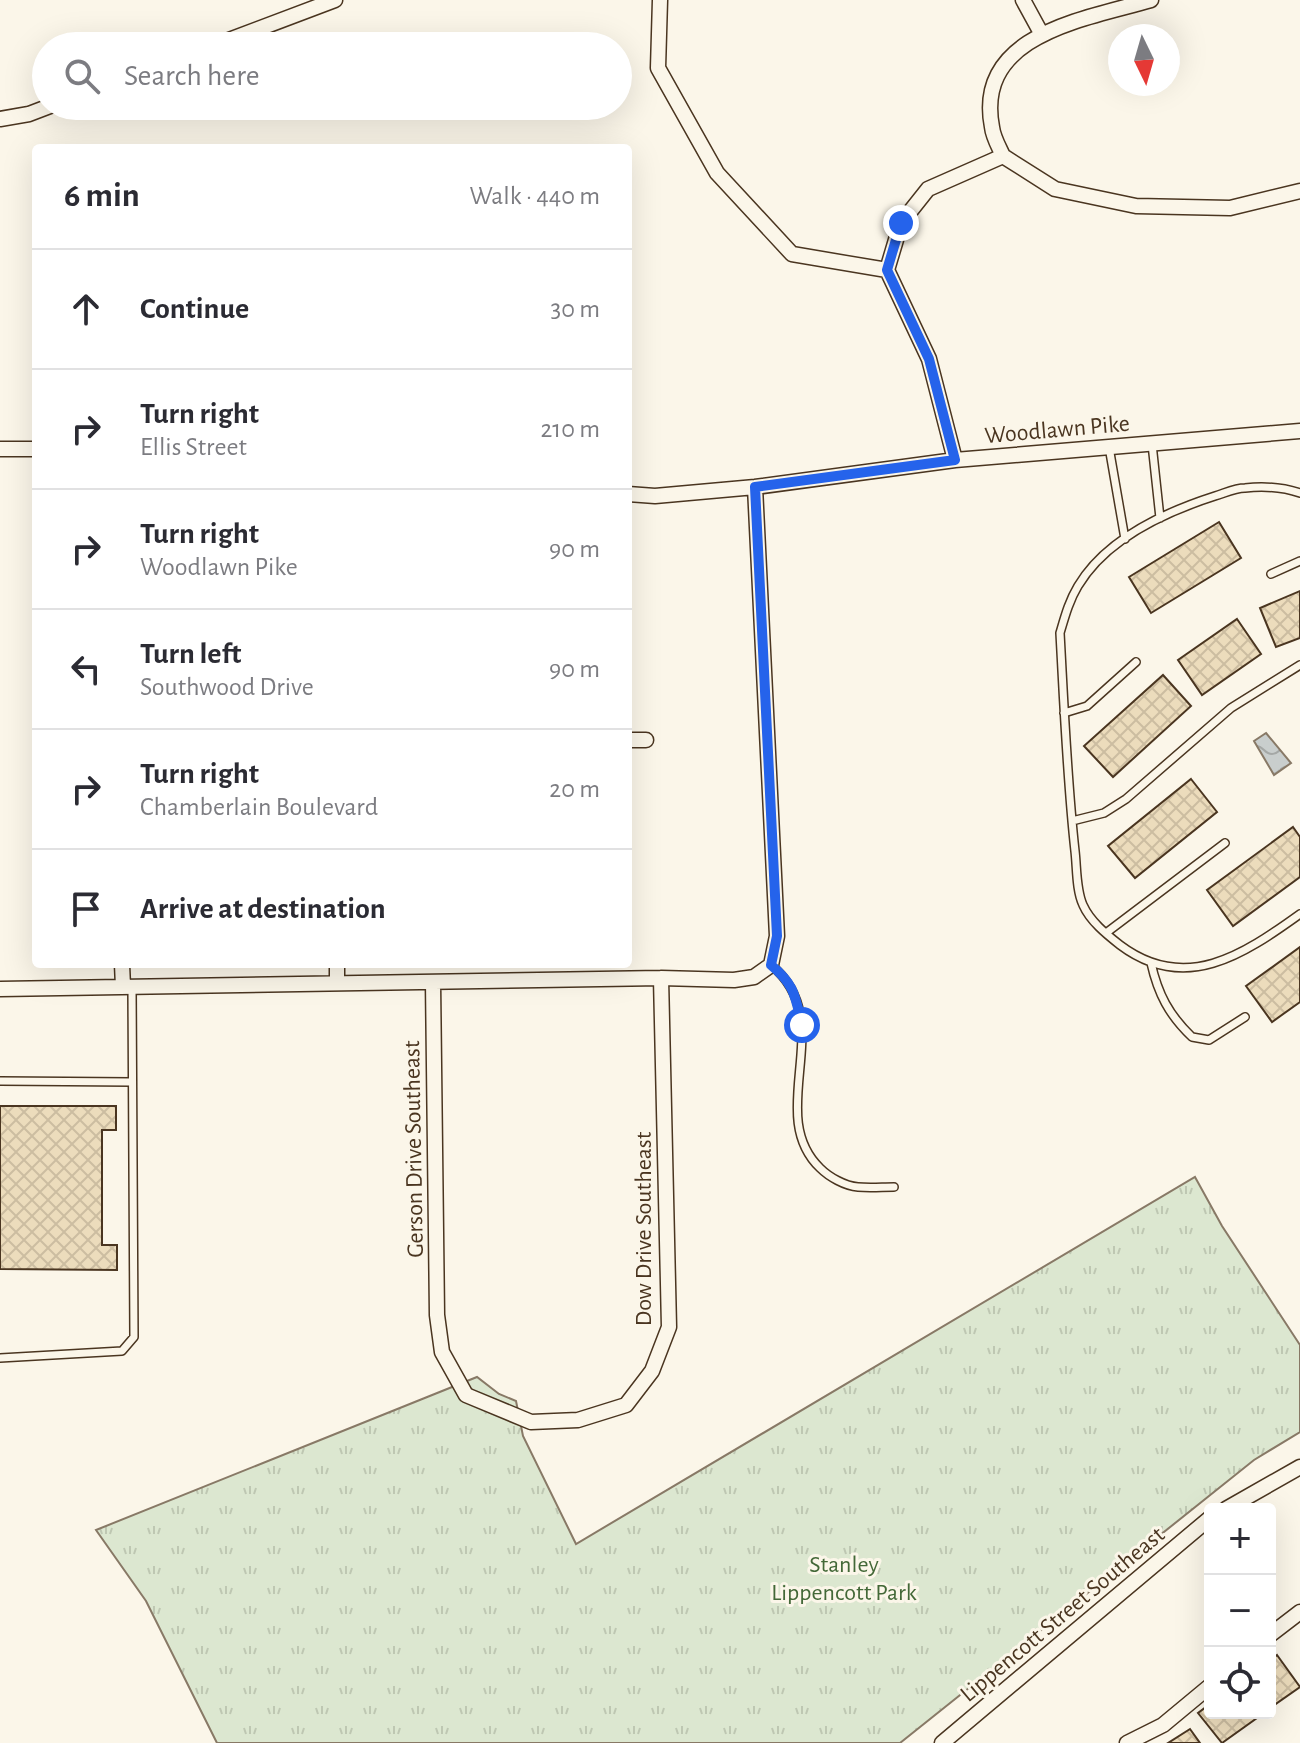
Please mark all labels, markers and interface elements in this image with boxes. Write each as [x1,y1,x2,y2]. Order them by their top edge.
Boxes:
north arrow [1108,24,1180,96]
search box [32,32,632,120]
icon: search [60,54,104,98]
text: Search here [124,61,260,91]
text: 6 min [64,179,140,213]
text: Walk · 440 m [470,183,600,209]
route end [883,205,919,241]
icon: ahead [64,287,108,331]
text: Continue [140,294,249,324]
text: 30 m [550,296,600,322]
text: Turn right [140,399,259,429]
icon: right [64,407,108,451]
street label: Woodlawn Pike [984,412,1131,448]
text: 210 m [540,416,600,442]
text: Ellis Street [140,434,247,460]
text: Turn right [140,519,259,549]
icon: right [64,527,108,571]
text: 90 m [549,536,600,562]
text: Woodlawn Pike [140,554,298,580]
text: Turn left [140,639,241,669]
icon: left [64,647,108,691]
text: 90 m [549,656,600,682]
text: Southwood Drive [140,674,314,700]
text: Turn right [140,759,259,789]
icon: right [64,767,108,811]
text: 20 m [549,776,600,802]
text: Chamberlain Boulevard [140,794,378,820]
icon: arrive [64,887,108,931]
text: Arrive at destination [140,894,386,924]
route start [784,1007,820,1043]
street label: Gerson Drive Southeast [400,1040,428,1258]
street label: Dow Drive Southeast [632,1131,656,1326]
map controls [1204,1503,1276,1719]
button: + [1204,1503,1276,1575]
street label: Lippencott Street Southeast [956,1522,1169,1707]
park label: Stanley Lippencott Park [771,1553,917,1605]
button: − [1204,1575,1276,1647]
button: locate [1204,1647,1276,1719]

